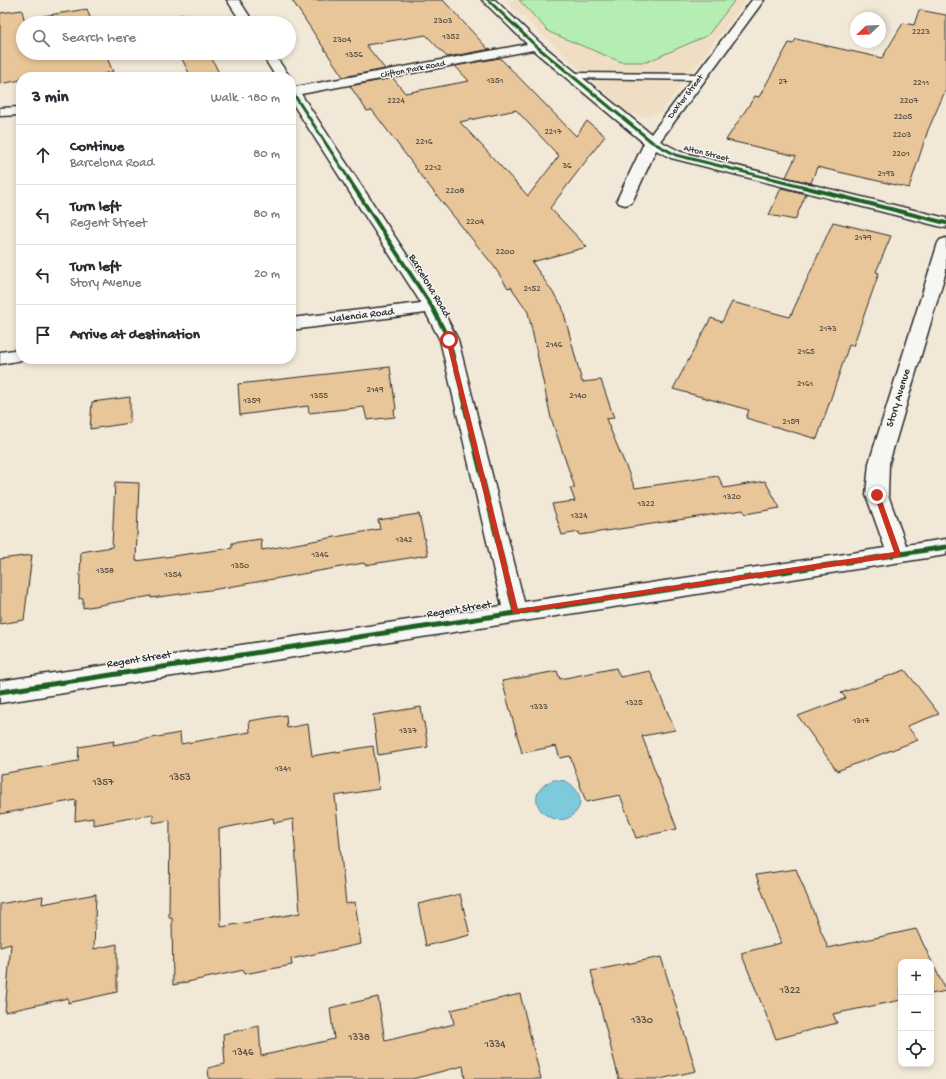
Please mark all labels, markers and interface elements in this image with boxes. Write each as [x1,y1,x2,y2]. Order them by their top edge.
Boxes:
north arrow [850,12,886,48]
search box [16,16,296,60]
house number: 2303 [434,16,453,27]
icon: search [30,27,52,49]
house number: 2223 [912,27,930,38]
text: Search here [62,29,136,47]
house number: 1352 [441,32,460,43]
house number: 2304 [333,35,352,46]
house number: 1356 [344,50,363,61]
street label: Clifton Park Road [380,58,447,82]
street label: Dexter Street [665,72,707,122]
house number: 1351 [486,76,504,87]
house number: 27 [778,77,788,88]
house number: 2211 [913,78,929,89]
text: 3 min [32,88,69,108]
text: Walk · 180 m [211,91,280,106]
house number: 2224 [387,96,405,107]
house number: 2207 [900,96,919,107]
house number: 2205 [894,112,913,123]
house number: 2217 [544,127,562,138]
house number: 2203 [893,130,912,141]
house number: 2216 [415,137,433,148]
text: Continue [70,138,124,156]
street label: Alton Street [682,143,731,165]
icon: ahead [32,144,54,166]
text: 80 m [253,147,280,162]
house number: 2201 [892,149,910,160]
text: Barcelona Road [70,156,154,171]
house number: 36 [561,161,572,172]
house number: 2212 [425,163,442,174]
house number: 2193 [877,169,895,180]
house number: 2208 [446,186,464,197]
text: Turn left [70,198,121,216]
icon: left [32,204,54,226]
text: 80 m [253,207,280,222]
text: Regent Street [70,216,147,231]
house number: 2204 [466,217,485,228]
house number: 2179 [854,233,872,244]
house number: 2200 [495,247,515,258]
street label: Barcelona Road [405,252,453,321]
text: Turn left [70,258,121,276]
icon: left [32,264,54,286]
text: 20 m [254,267,280,282]
text: Story Avenue [70,276,141,291]
house number: 2152 [523,284,541,295]
street label: Valencia Road [328,306,396,326]
icon: arrive [32,324,54,346]
house number: 2173 [819,324,837,335]
text: Arrive at destination [70,326,200,344]
route start [440,331,458,349]
house number: 2146 [546,340,563,351]
house number: 2165 [797,347,815,358]
street label: Story Avenue [884,367,914,429]
house number: 2161 [797,379,813,390]
house number: 2149 [367,385,384,396]
house number: 1355 [309,391,328,402]
house number: 2140 [569,391,587,402]
house number: 1359 [242,396,261,407]
house number: 2159 [782,417,800,428]
route end [868,486,886,504]
house number: 1320 [722,492,741,503]
house number: 1322 [636,499,655,510]
house number: 1324 [570,511,588,522]
house number: 1342 [395,535,413,546]
house number: 1346 [310,550,329,561]
house number: 1350 [230,561,249,572]
house number: 1358 [95,566,114,577]
house number: 1354 [163,570,182,581]
street label: Regent Street [426,599,494,621]
street label: Regent Street [106,649,174,671]
house number: 1325 [624,698,643,709]
house number: 1333 [529,702,548,713]
house number: 1317 [852,716,870,727]
house number: 1337 [398,726,417,737]
house number: 1341 [274,764,291,775]
house number: 1353 [168,772,191,784]
house number: 1357 [91,777,114,789]
map controls [898,959,934,1067]
button: + [898,959,934,995]
house number: 1322 [779,985,801,997]
button: − [898,995,934,1031]
house number: 1330 [630,1015,653,1027]
button: locate [898,1031,934,1067]
house number: 1338 [347,1032,370,1044]
house number: 1334 [483,1039,506,1051]
house number: 1346 [232,1047,254,1059]

